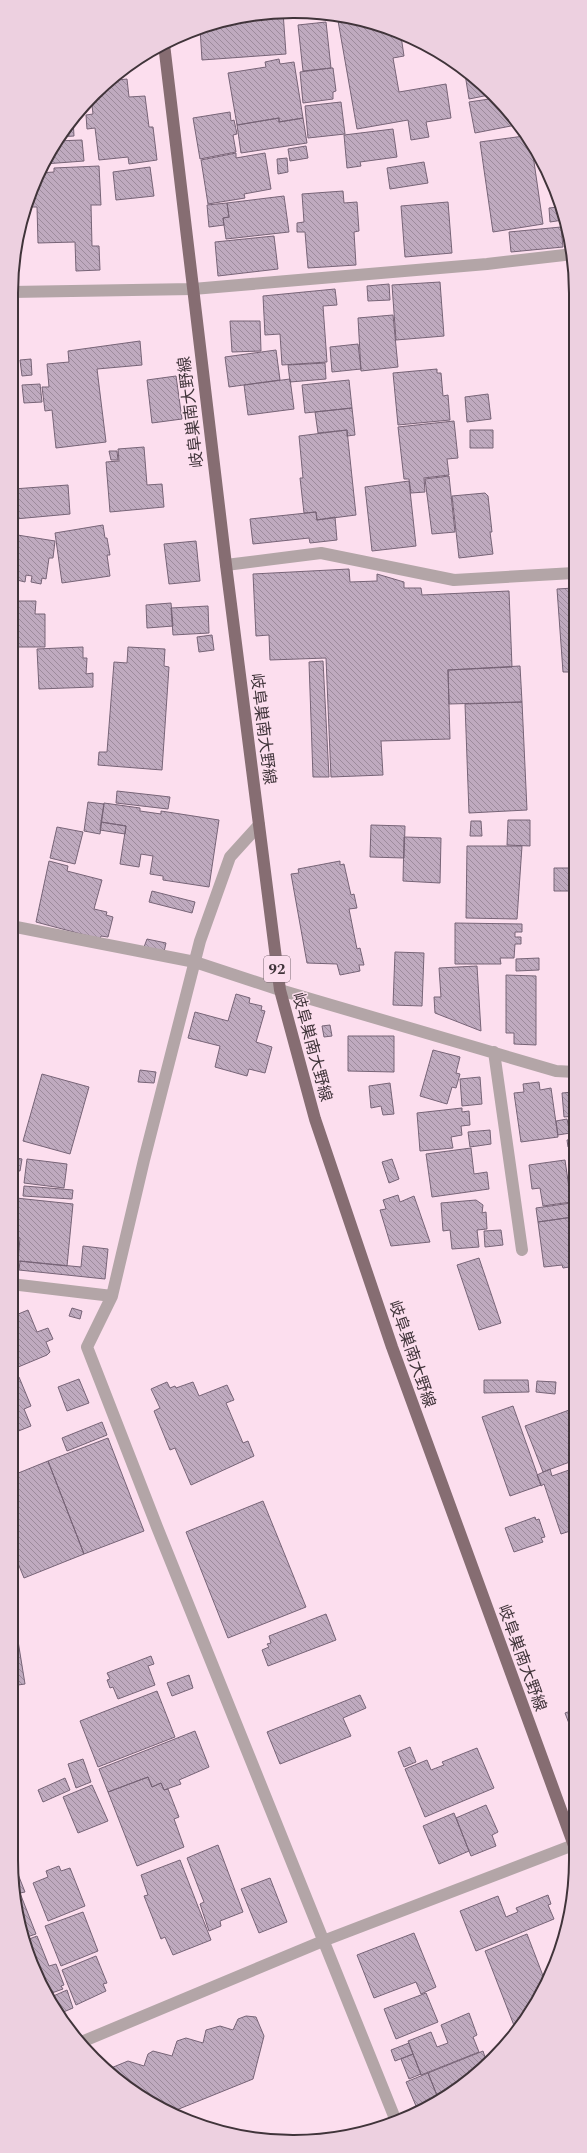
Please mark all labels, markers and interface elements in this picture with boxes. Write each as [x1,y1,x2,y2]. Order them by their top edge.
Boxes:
street label: 岐阜巣南大野線 [172,355,210,469]
street label: 岐阜巣南大野線 [244,672,282,786]
road number: 92 [264,956,290,982]
street label: 岐阜巣南大野線 [286,990,338,1104]
street label: 岐阜巣南大野線 [382,1297,442,1411]
street label: 岐阜巣南大野線 [492,1601,552,1715]

